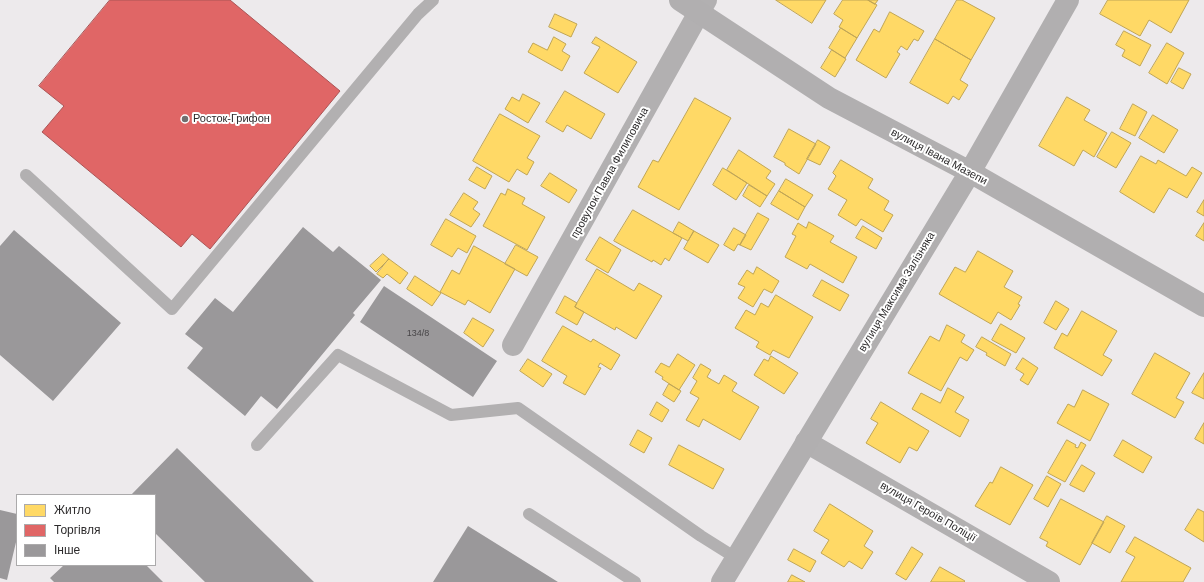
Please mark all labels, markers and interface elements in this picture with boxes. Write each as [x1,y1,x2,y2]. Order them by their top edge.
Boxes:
street label: провулок Павла Филиповича [568,105,652,241]
place label: Росток-Грифон [193,112,270,126]
marker: Росток-Грифон [180,114,190,124]
street label: вулиця Івана Мазепи [889,126,989,188]
street label: вулиця Максима Залізняка [856,230,938,354]
house number: 134/8 [407,329,429,339]
street label: вулиця Героїв Поліції [878,479,978,545]
legend [16,494,156,566]
text: Житло [54,503,91,517]
text: Торгівля [54,523,100,537]
text: Інше [54,543,80,557]

